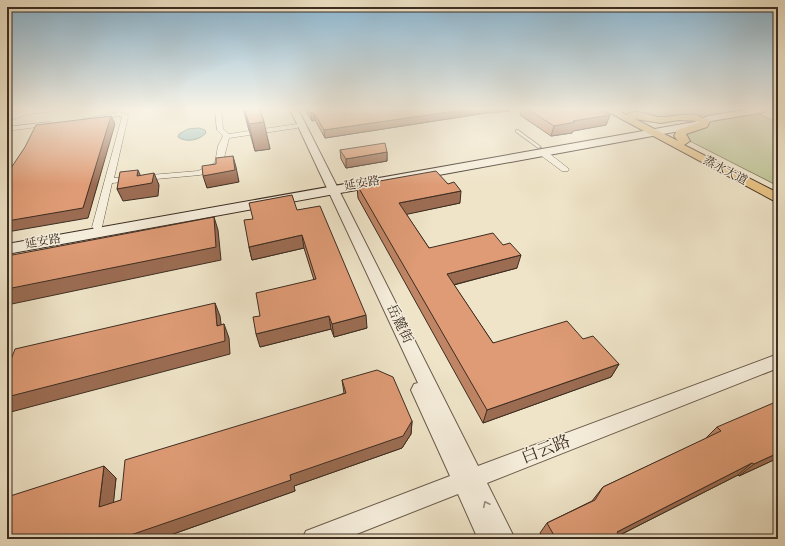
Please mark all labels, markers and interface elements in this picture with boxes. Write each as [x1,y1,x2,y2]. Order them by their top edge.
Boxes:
street label: 蒸水大道 [700,153,750,189]
street label: 延安路 [343,173,381,195]
street label: 延安路 [24,231,62,253]
street label: 岳麓街 [381,301,417,347]
street label: 白云路 [518,430,574,470]
one-way arrow [483,501,491,508]

